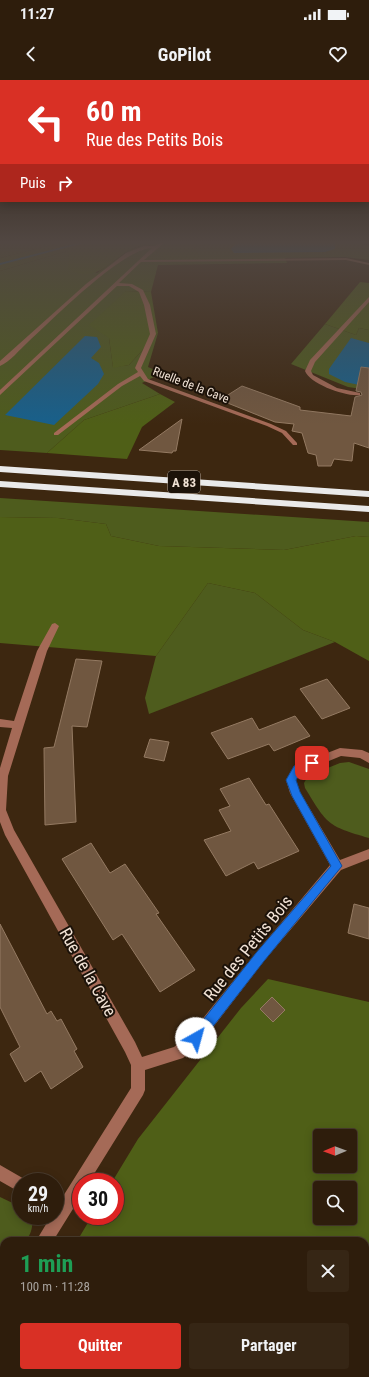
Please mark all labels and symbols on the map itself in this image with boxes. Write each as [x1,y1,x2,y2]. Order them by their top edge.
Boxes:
street label: Ruelle de la Cave [151,364,231,406]
road number: A 83 [168,471,200,493]
pin [295,746,329,780]
street label: Rue des Petits Bois [199,891,297,1005]
street label: Rue de la Cave [55,924,121,1020]
position arrow [175,1017,217,1059]
north arrow [313,1129,357,1173]
speed limit sign: 30 [72,1173,124,1225]

